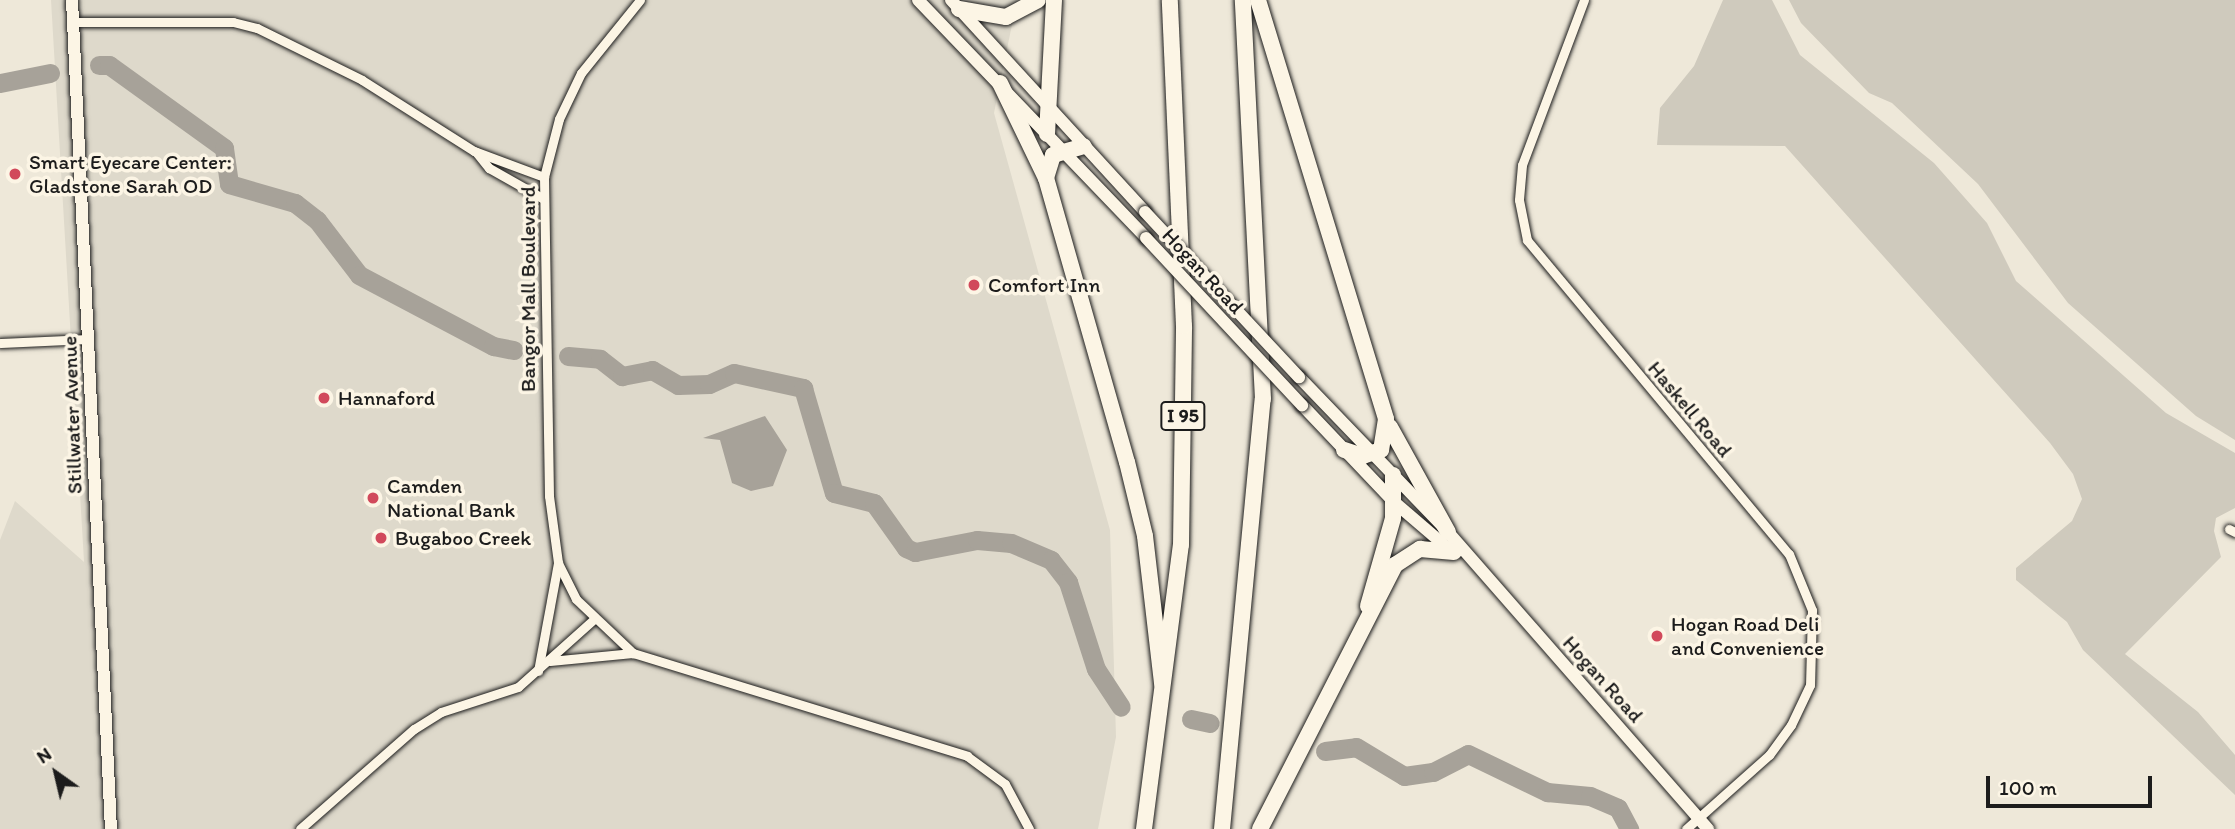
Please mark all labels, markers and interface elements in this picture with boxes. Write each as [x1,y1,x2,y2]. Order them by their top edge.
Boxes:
place label: Smart Eyecare Center: Gladstone Sarah OD [29,149,231,199]
marker: Smart Eyecare Center: Gladstone Sarah OD [7,166,23,182]
street label: Bangor Mall Boulevard [515,185,541,393]
street label: Hogan Road [1157,223,1249,319]
place label: Comfort Inn [988,272,1100,298]
marker: Comfort Inn [966,277,982,293]
street label: Stillwater Avenue [57,335,87,495]
street label: Haskell Road [1643,356,1737,462]
place label: Hannaford [338,385,435,411]
marker: Hannaford [316,390,332,406]
road number: I 95 [1160,400,1206,432]
place label: Camden National Bank [387,473,516,523]
marker: Camden National Bank [365,490,381,506]
place label: Bugaboo Creek [395,525,531,551]
marker: Bugaboo Creek [373,530,389,546]
place label: Hogan Road Deli and Convenience [1671,611,1824,661]
marker: Hogan Road Deli and Convenience [1649,628,1665,644]
street label: Hogan Road [1558,631,1648,727]
north arrow [21,738,91,808]
text: N [32,742,56,768]
scale bar [1990,762,2156,806]
text: 100 m [1999,775,2057,800]

